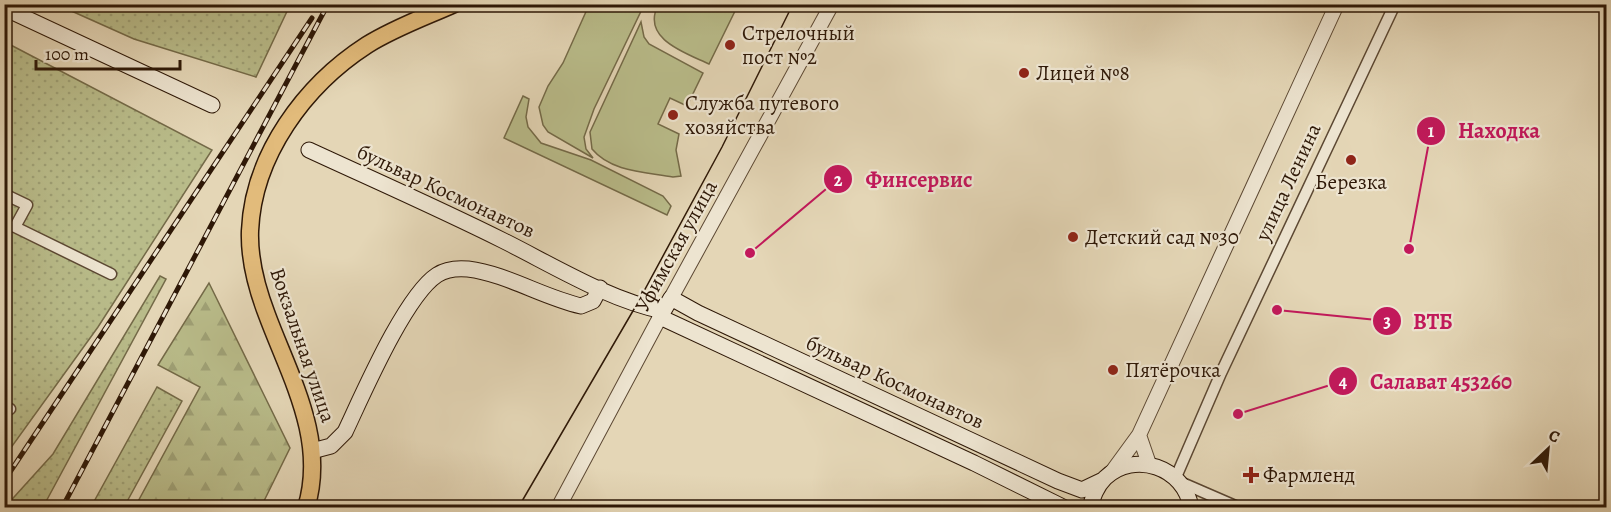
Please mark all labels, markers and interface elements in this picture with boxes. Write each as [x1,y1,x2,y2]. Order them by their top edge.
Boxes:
place label: Стрелочный пост №2 [742,19,855,71]
scale bar [36,33,180,71]
marker: Стрелочный пост №2 [723,38,737,52]
text: 100 m [45,42,89,66]
place label: Лицей №8 [1036,59,1130,87]
marker: Лицей №8 [1017,66,1031,80]
place label: Служба путевого хозяйства [685,89,839,141]
marker: Служба путевого хозяйства [666,108,680,122]
callout: Находка [1416,111,1552,151]
text: Находка [1458,116,1541,146]
street label: улица Ленина [1248,118,1328,246]
text: 1 [1428,119,1435,143]
street label: бульвар Космонавтов [352,137,540,245]
marker: Березка [1344,153,1358,167]
callout: Финсервис [823,159,984,199]
text: Финсервис [865,165,973,195]
text: 2 [834,168,843,192]
place label: Березка [1315,168,1387,196]
street label: Уфимская улица [628,175,724,317]
place label: Детский сад №30 [1085,223,1239,251]
marker: Детский сад №30 [1066,230,1080,244]
street label: Вокзальная улица [263,264,343,426]
callout: ВТБ [1372,301,1465,341]
text: ВТБ [1413,307,1453,337]
text: 3 [1383,309,1391,333]
street label: бульвар Космонавтов [801,328,989,436]
place label: Пятёрочка [1125,356,1221,384]
callout: Салават 453260 [1328,361,1524,401]
marker: Пятёрочка [1106,363,1120,377]
text: Салават 453260 [1370,367,1512,397]
text: 4 [1339,369,1348,393]
north arrow [1518,419,1578,479]
text: С [1545,424,1564,449]
place label: Фармленд [1263,461,1355,489]
marker: Фармленд [1244,468,1258,482]

